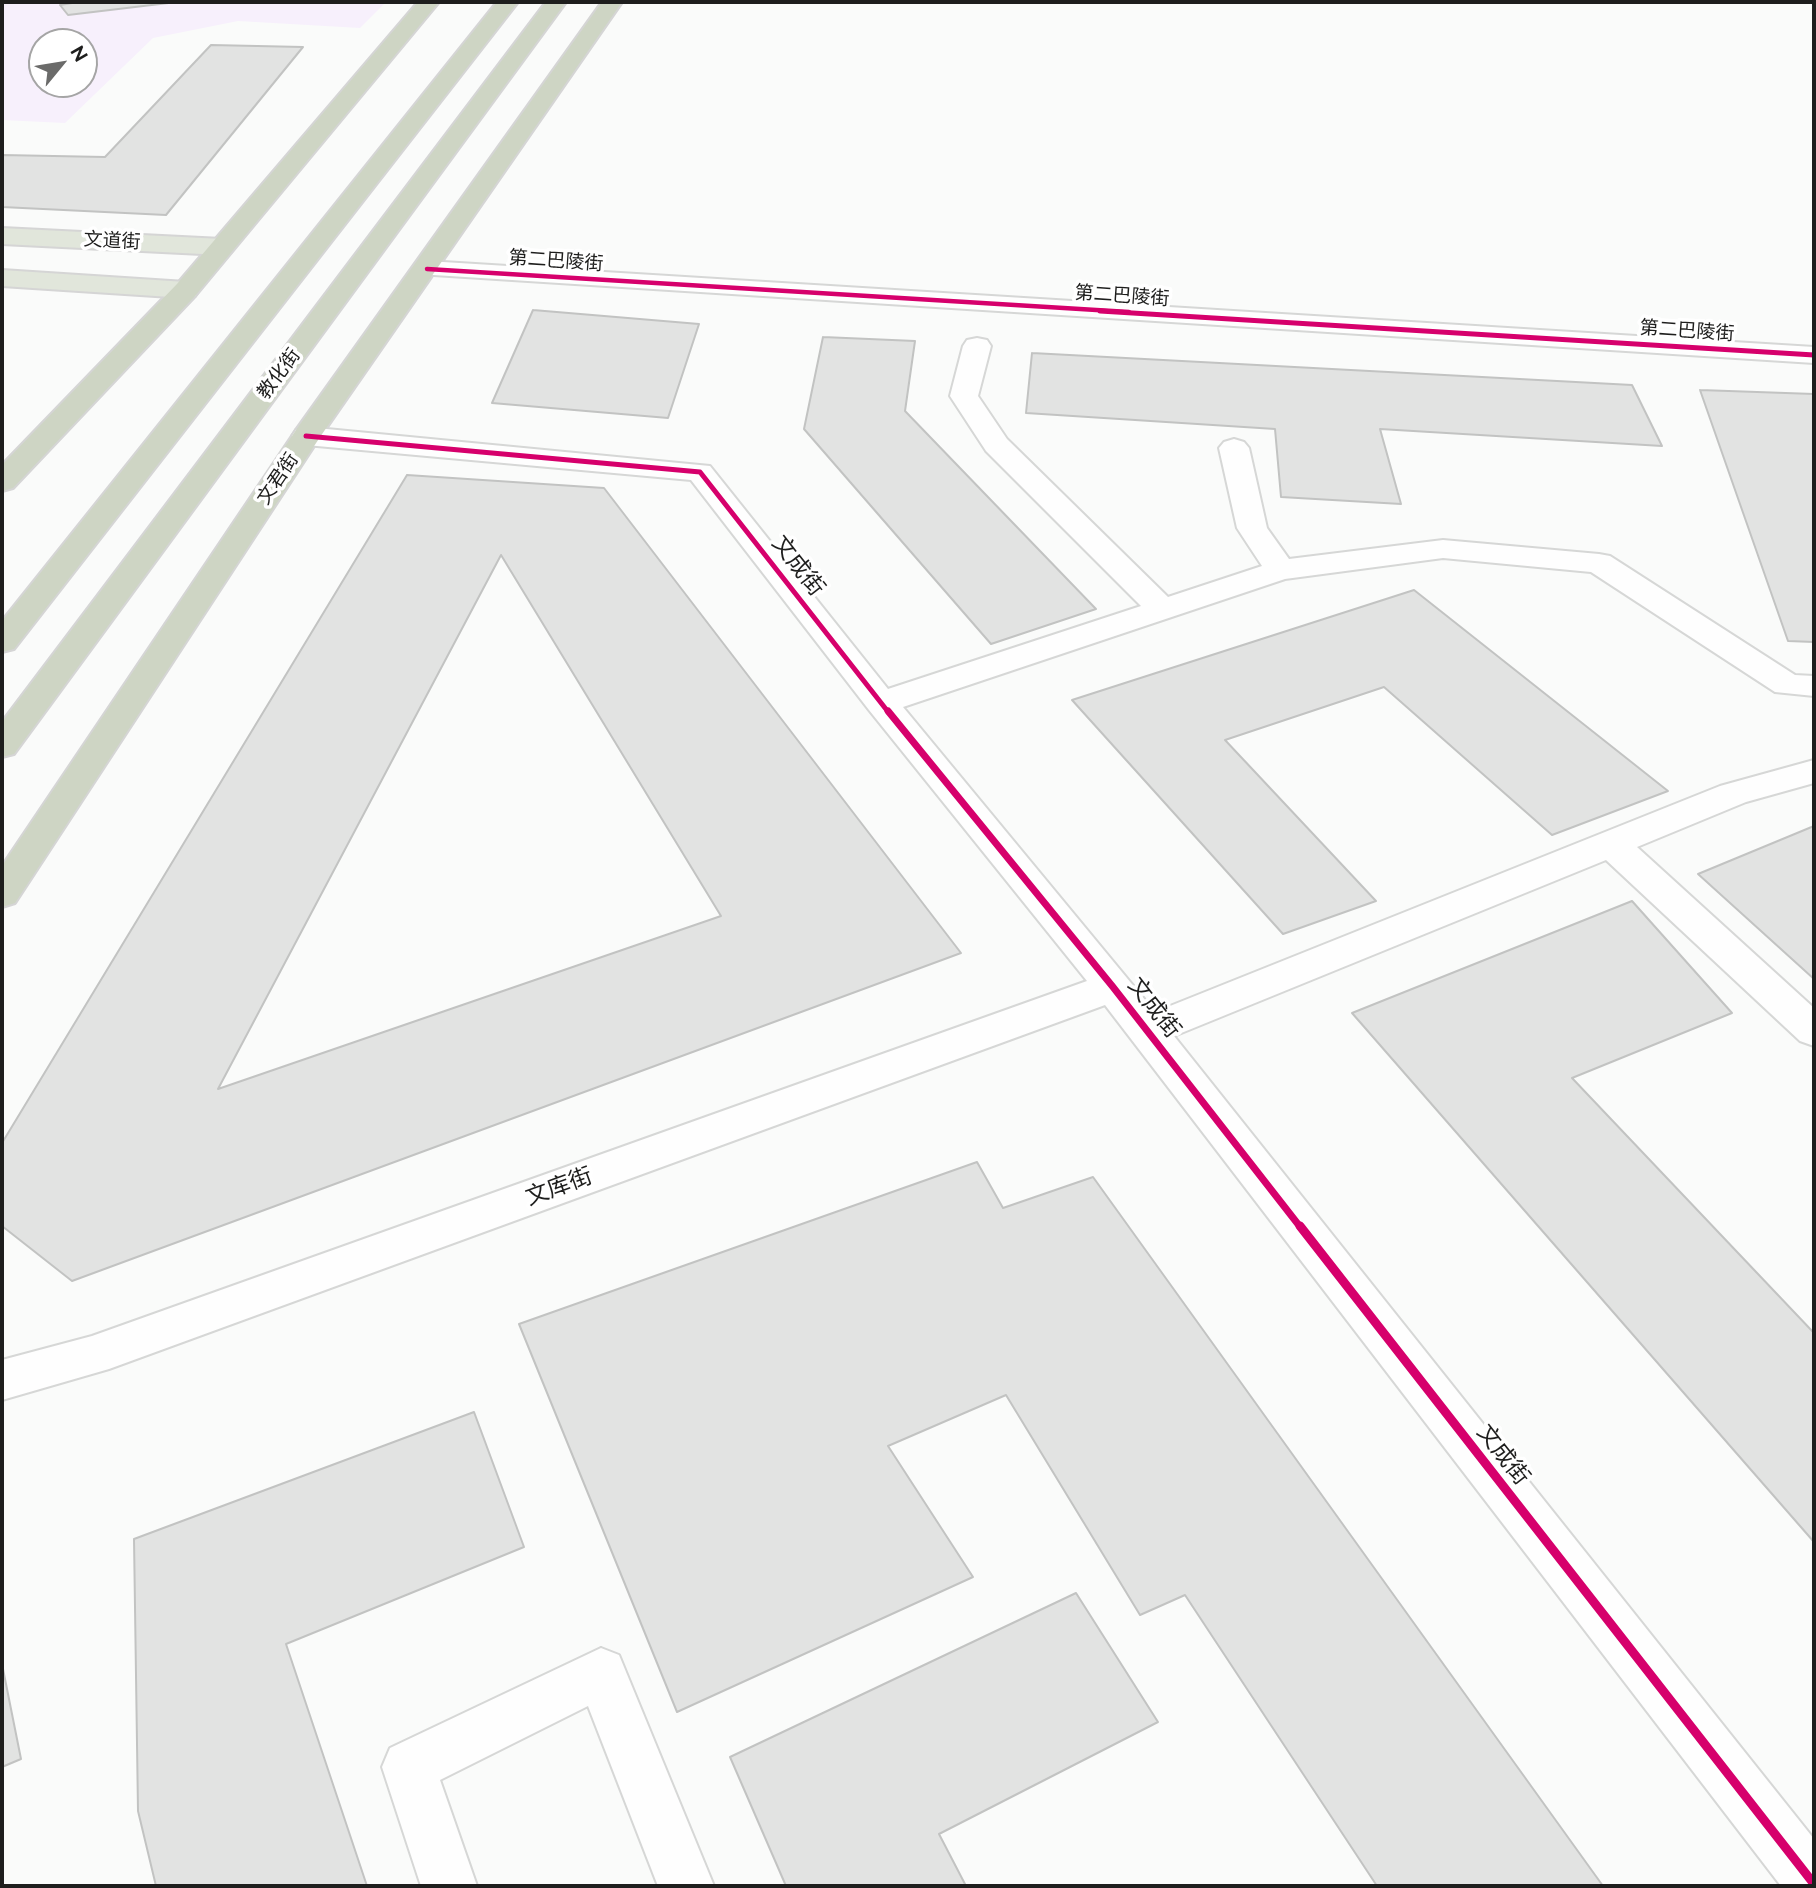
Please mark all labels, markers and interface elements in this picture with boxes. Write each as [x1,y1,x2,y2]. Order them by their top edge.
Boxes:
north arrow [28,28,98,98]
text: N [66,42,93,65]
street label: 文道街 [83,228,141,254]
street label: 第二巴陵街 [508,246,604,276]
street label: 第二巴陵街 [1074,281,1170,311]
street label: 第二巴陵街 [1639,316,1735,346]
street label: 教化街 [253,344,305,404]
street label: 文君街 [253,449,303,509]
street label: 文成街 [766,530,830,602]
street label: 文成街 [1122,972,1186,1044]
street label: 文库街 [522,1162,596,1212]
street label: 文成街 [1471,1419,1535,1491]

